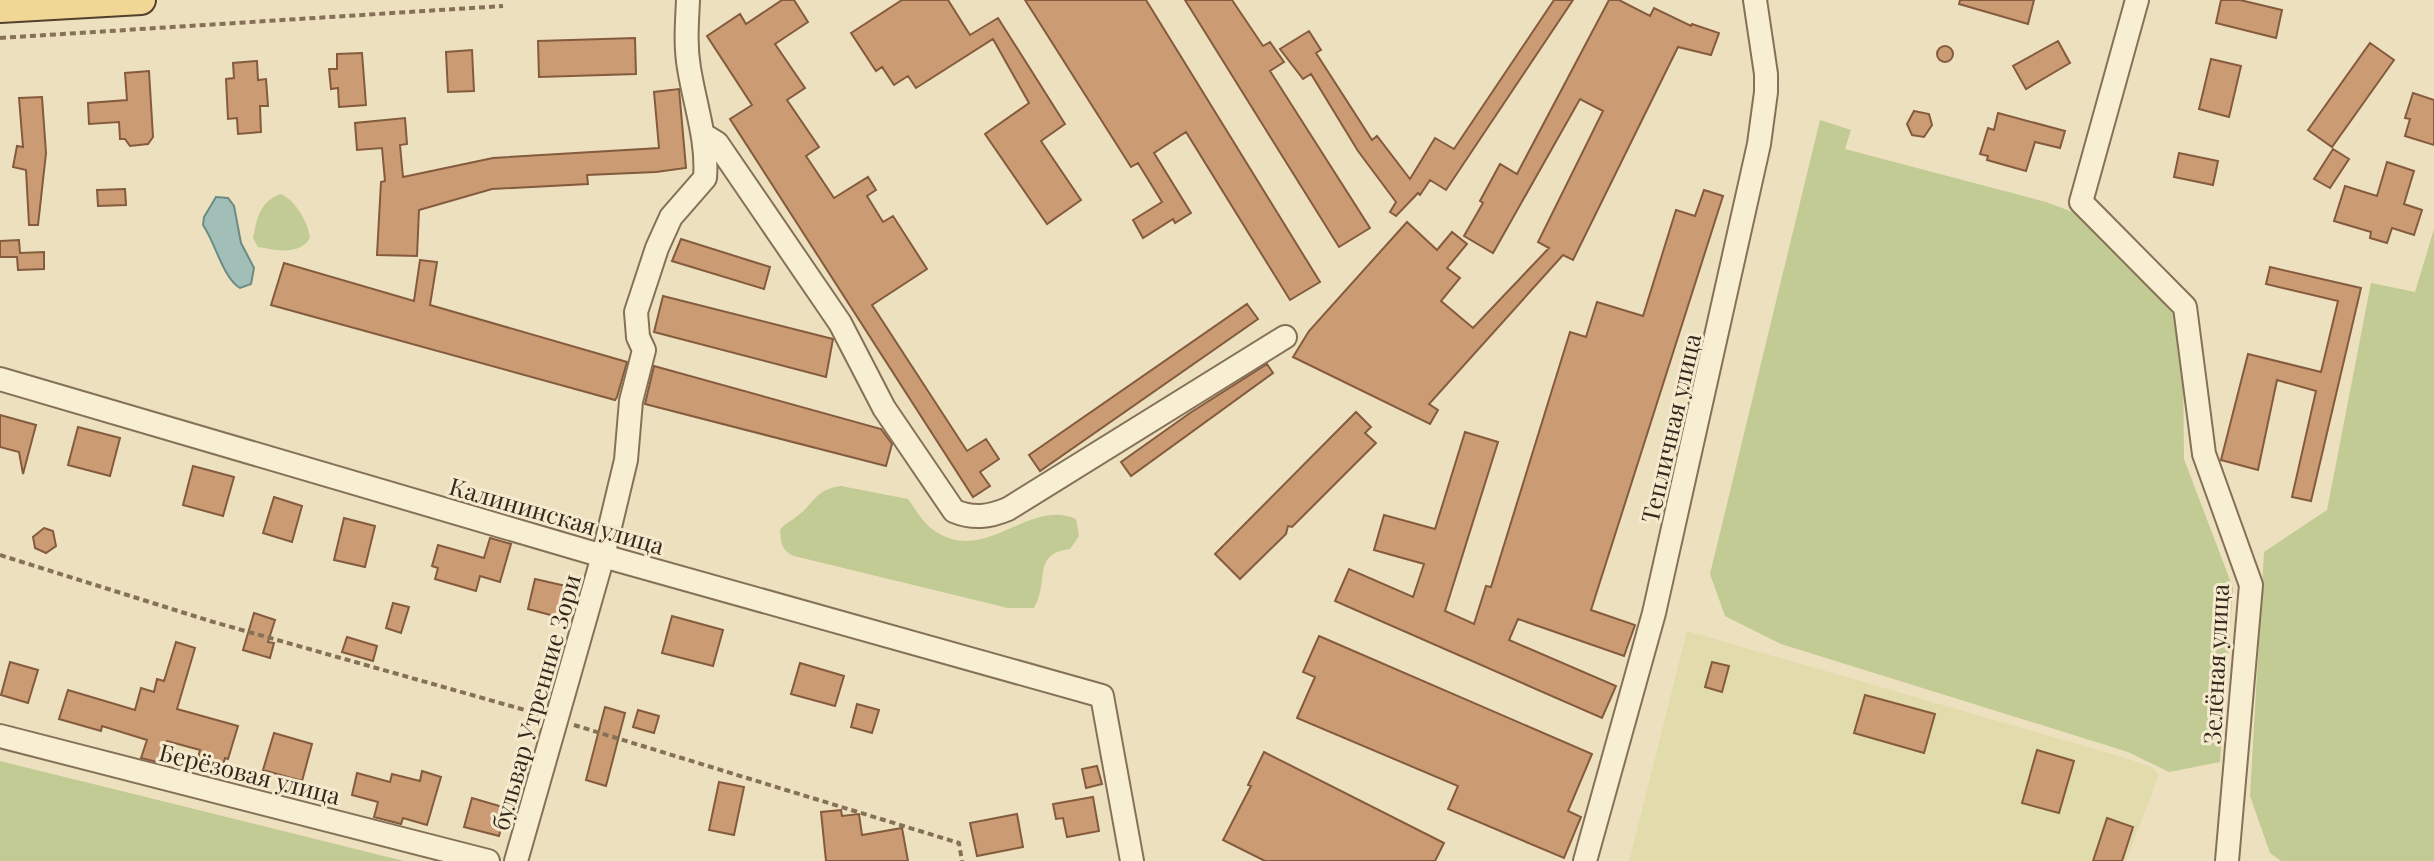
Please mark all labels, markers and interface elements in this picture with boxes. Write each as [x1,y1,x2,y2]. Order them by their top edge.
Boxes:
street label: Тепличная улица [1633,330,1707,526]
street label: Калининская улица [446,469,668,561]
street label: бульвар Утренние Зори [483,570,587,834]
street label: Зелёная улица [2195,583,2235,745]
street label: Берёзовая улица [156,735,344,811]

